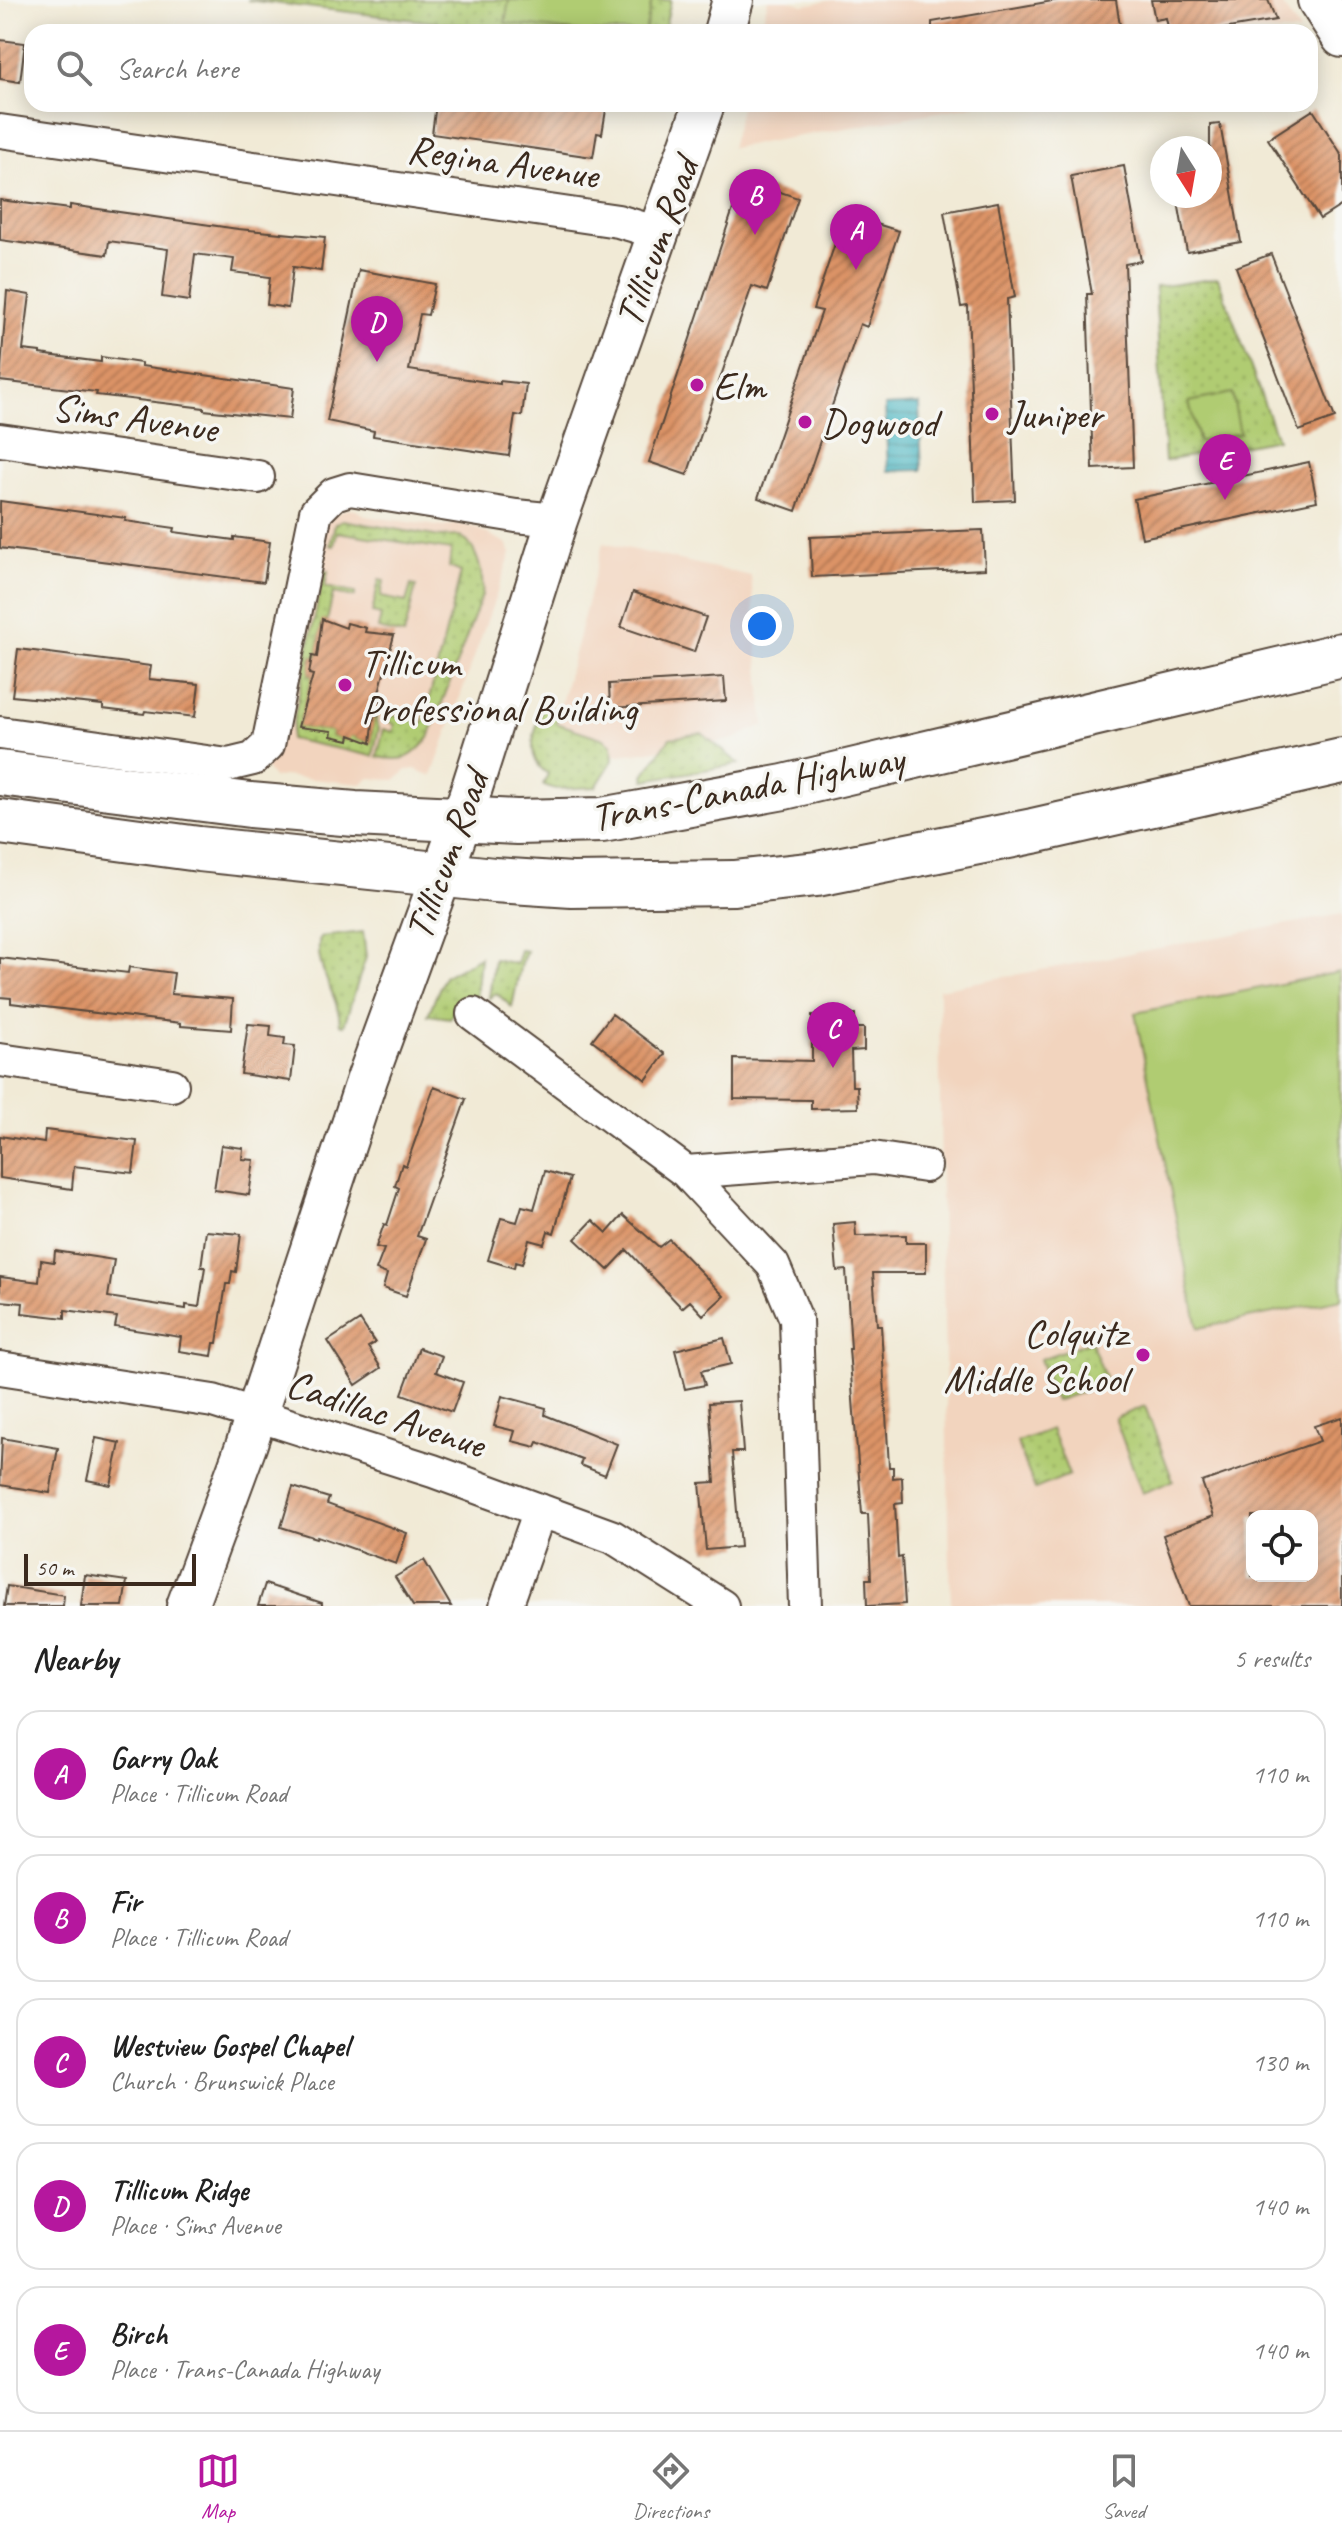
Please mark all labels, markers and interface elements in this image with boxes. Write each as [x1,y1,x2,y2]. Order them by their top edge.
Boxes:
search box [24,24,1318,112]
icon: search [52,46,96,90]
text: Search here [116,49,238,87]
street label: Regina Avenue [404,124,604,201]
north arrow [1150,136,1222,208]
street label: Tillicum Road [603,145,713,333]
pin: B [729,169,781,235]
pin: A [830,204,882,270]
pin: D [351,296,403,362]
place label: Elm [713,361,768,411]
marker: Elm [688,376,706,394]
street label: Sims Avenue [49,382,223,455]
place label: Juniper [1006,390,1106,440]
place label: Dogwood [821,398,943,448]
marker: Juniper [983,405,1001,423]
marker: Dogwood [796,413,814,431]
pin: E [1199,434,1251,500]
your location [742,606,782,646]
place label: Tillicum Professional Building [361,638,639,734]
marker: Tillicum Professional Building [336,676,354,694]
street label: Trans-Canada Highway [587,733,911,843]
street label: Tillicum Road [393,758,503,946]
pin: C [807,1002,859,1068]
place label: Colquitz Middle School [943,1308,1133,1404]
marker: Colquitz Middle School [1134,1346,1152,1364]
street label: Cadillac Avenue [280,1358,494,1470]
map controls [1246,1510,1318,1582]
button: locate [1246,1510,1318,1582]
scale bar [24,1550,196,1586]
text: 50 m [36,1554,73,1582]
text: Nearby [32,1637,118,1680]
text: 5 results [1234,1642,1310,1675]
text: Garry Oak [110,1739,216,1777]
text: A [53,1758,67,1791]
text: 110 m [1252,1758,1308,1791]
text: Place · Tillicum Road [110,1777,287,1810]
text: Fir [110,1883,141,1921]
text: B [53,1902,67,1935]
text: 110 m [1252,1902,1308,1935]
text: Place · Tillicum Road [110,1921,287,1954]
text: Westview Gospel Chapel [110,2027,349,2065]
text: C [54,2046,66,2079]
text: 130 m [1252,2046,1308,2079]
text: Church · Brunswick Place [110,2065,334,2098]
text: Tillicum Ridge [110,2171,248,2209]
text: D [52,2190,68,2223]
text: 140 m [1252,2190,1308,2223]
text: Place · Sims Avenue [110,2209,281,2242]
text: Birch [110,2315,167,2353]
text: E [53,2334,67,2367]
text: 140 m [1252,2334,1308,2367]
text: Place · Trans-Canada Highway [110,2353,379,2386]
tab: Map [196,2449,240,2525]
tab: Directions [633,2449,709,2525]
tab: Saved [1102,2449,1146,2525]

